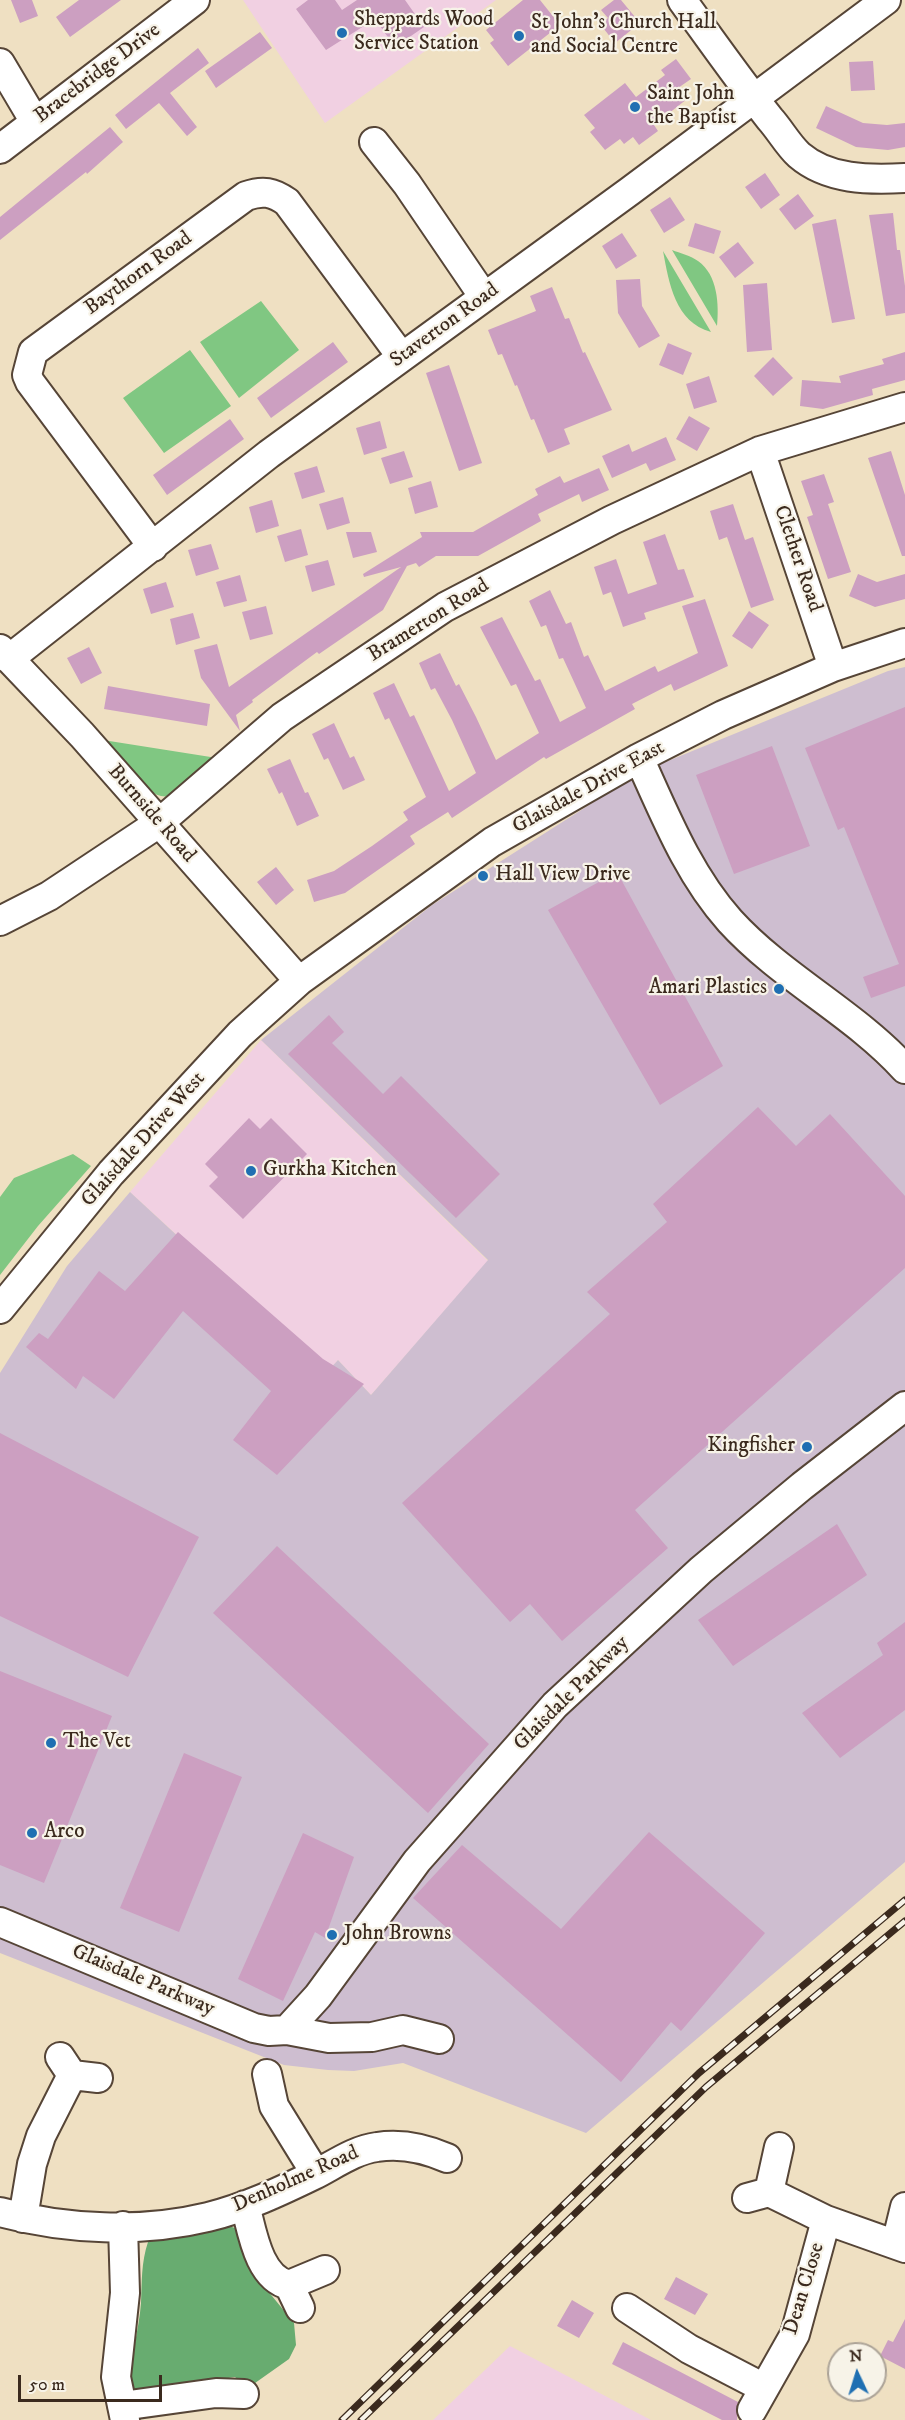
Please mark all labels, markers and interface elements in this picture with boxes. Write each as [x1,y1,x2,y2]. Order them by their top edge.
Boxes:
place label: Sheppards Wood Service Station [354,8,493,58]
place label: St John's Church Hall and Social Centre [531,11,716,61]
street label: Bracebridge Drive [30,18,166,130]
marker: Sheppards Wood Service Station [335,26,349,40]
marker: St John's Church Hall and Social Centre [512,29,526,43]
place label: Saint John the Baptist [647,82,736,132]
marker: Saint John the Baptist [628,100,642,114]
street label: Baythorn Road [80,227,198,321]
street label: Staverton Road [386,278,504,374]
street label: Clether Road [767,502,827,616]
street label: Bramerton Road [364,574,494,668]
street label: Glaisdale Drive East [509,736,669,840]
street label: Burnside Road [102,760,200,868]
place label: Hall View Drive [495,863,631,889]
marker: Hall View Drive [476,869,490,883]
place label: Amari Plastics [649,976,767,1002]
marker: Amari Plastics [772,982,786,996]
street label: Glaisdale Drive West [77,1067,211,1213]
place label: Gurkha Kitchen [263,1158,397,1184]
marker: Gurkha Kitchen [244,1164,258,1178]
place label: Kingfisher [707,1434,795,1460]
marker: Kingfisher [800,1440,814,1454]
street label: Glaisdale Parkway [509,1631,635,1757]
place label: The Vet [63,1730,131,1756]
marker: The Vet [44,1736,58,1750]
place label: Arco [44,1820,84,1846]
marker: Arco [25,1826,39,1840]
place label: John Browns [344,1922,451,1948]
marker: John Browns [325,1928,339,1942]
street label: Glaisdale Parkway [68,1940,218,2022]
street label: Denholme Road [229,2141,363,2219]
street label: Dean Close [779,2240,831,2338]
north arrow [827,2342,887,2402]
text: N [849,2346,863,2366]
scale bar [21,2363,165,2401]
text: 50 m [29,2374,65,2396]

